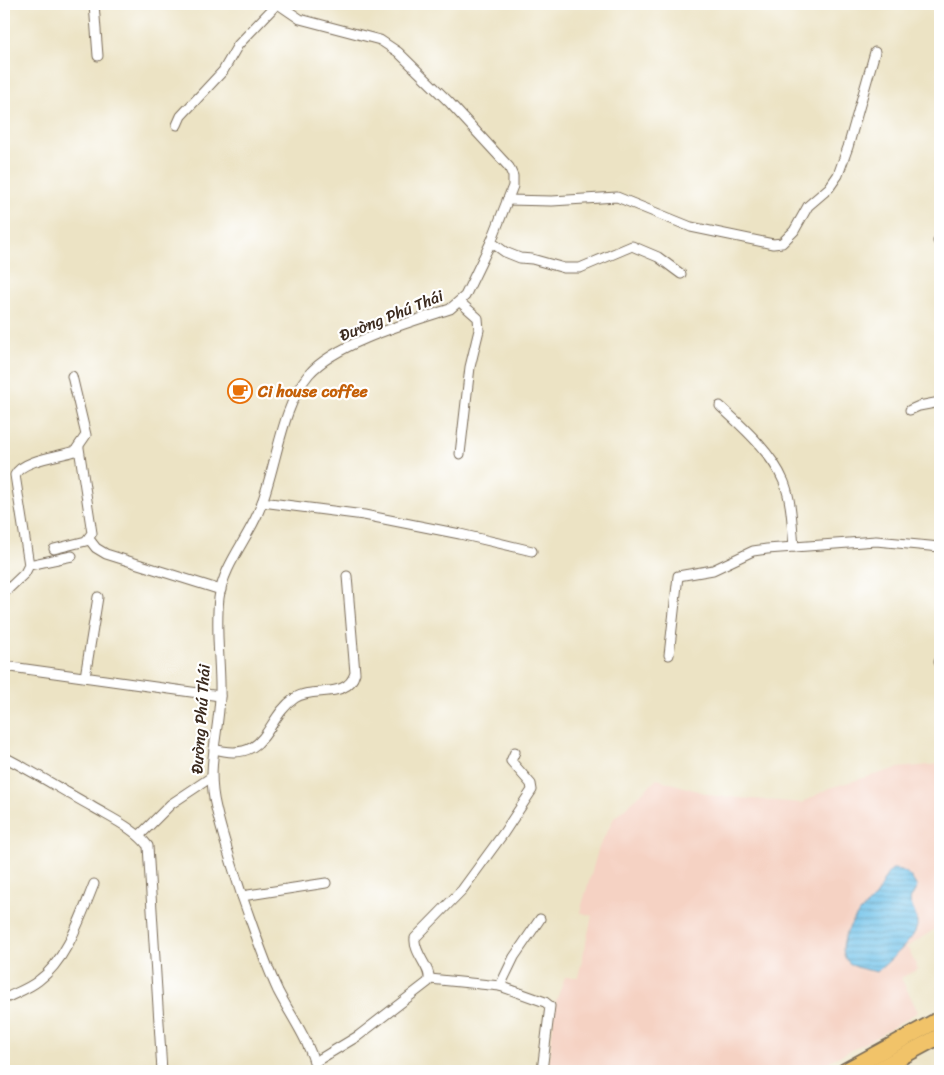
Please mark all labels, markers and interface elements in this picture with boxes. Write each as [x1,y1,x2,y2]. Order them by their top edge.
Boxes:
street label: Đường Phú Thái [335,281,448,350]
place label: Ci house coffee [257,377,368,406]
cafe icon: Ci house coffee [227,378,253,404]
street label: Đường Phú Thái [182,663,219,775]

